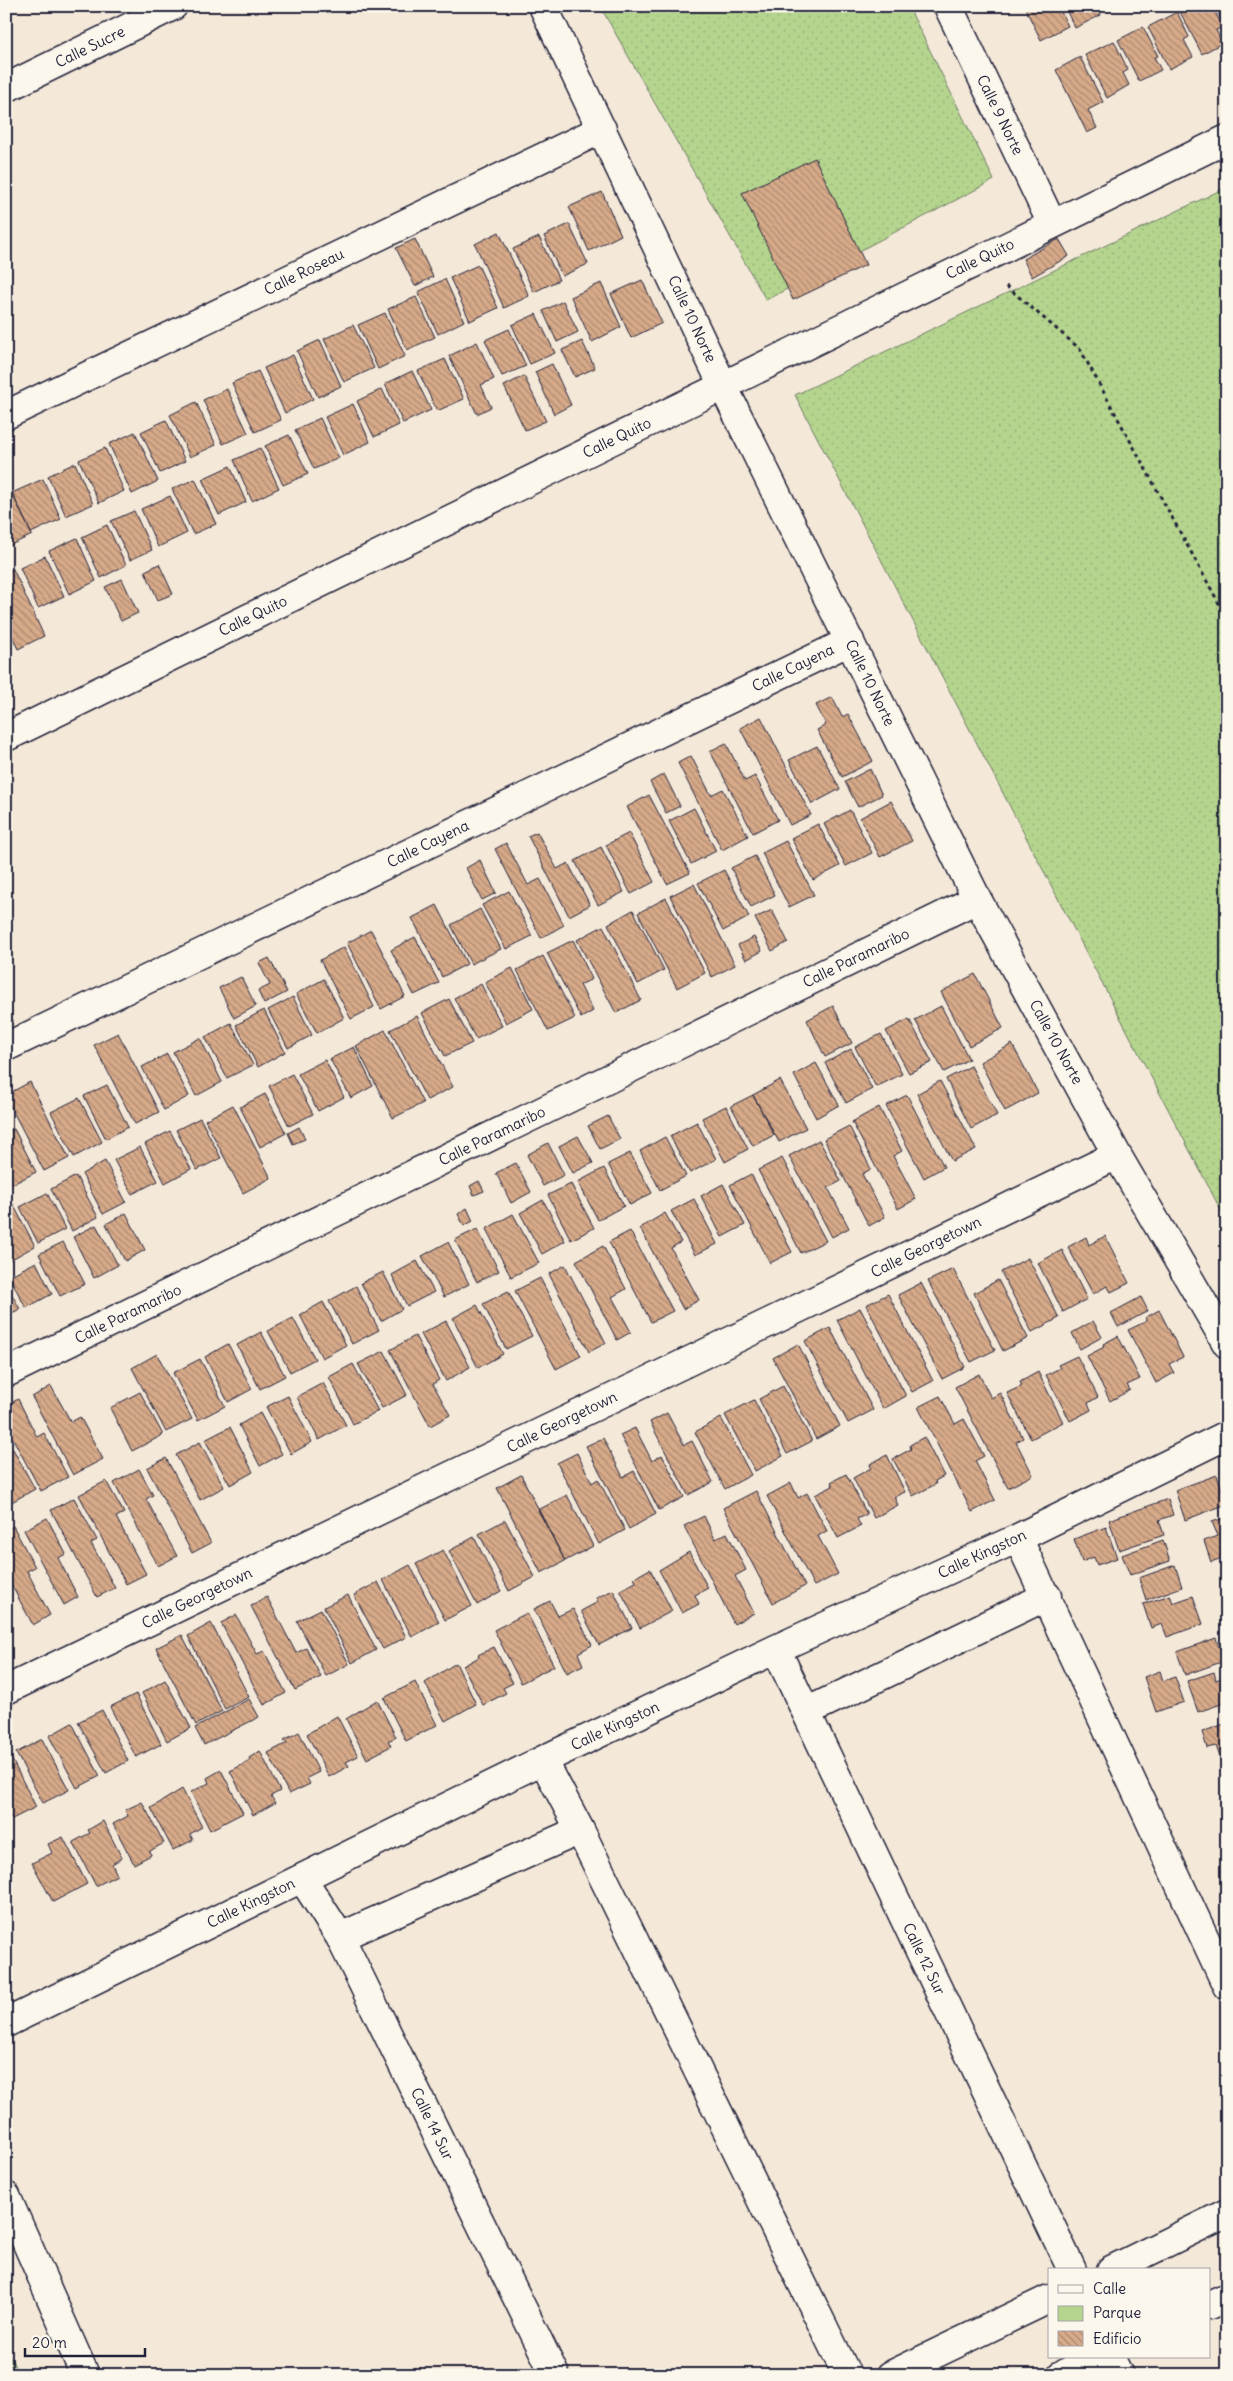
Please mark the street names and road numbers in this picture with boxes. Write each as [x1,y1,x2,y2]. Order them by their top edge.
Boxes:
street label: Calle Sucre [52,22,128,72]
street label: Calle 9 Norte [973,72,1028,158]
street label: Calle Quito [943,234,1017,283]
street label: Calle Roseau [261,244,347,299]
street label: Calle 10 Norte [664,272,721,365]
street label: Calle Quito [580,413,654,462]
street label: Calle Quito [216,591,290,640]
street label: Calle 10 Norte [841,636,900,729]
street label: Calle Cayena [749,639,837,696]
street label: Calle Cayena [384,815,472,872]
street label: Calle Paramaribo [799,924,912,992]
street label: Calle 10 Norte [1025,996,1087,1087]
street label: Calle Paramaribo [435,1102,548,1170]
street label: Calle Georgetown [868,1211,984,1281]
street label: Calle Paramaribo [71,1280,184,1348]
street label: Calle Georgetown [504,1386,620,1456]
street label: Calle Kingston [935,1525,1029,1582]
street label: Calle Georgetown [139,1562,255,1632]
street label: Calle Kingston [568,1697,662,1754]
street label: Calle Kingston [204,1873,298,1932]
street label: Calle 12 Sur [899,1920,950,1998]
street label: Calle 14 Sur [407,2085,458,2163]

